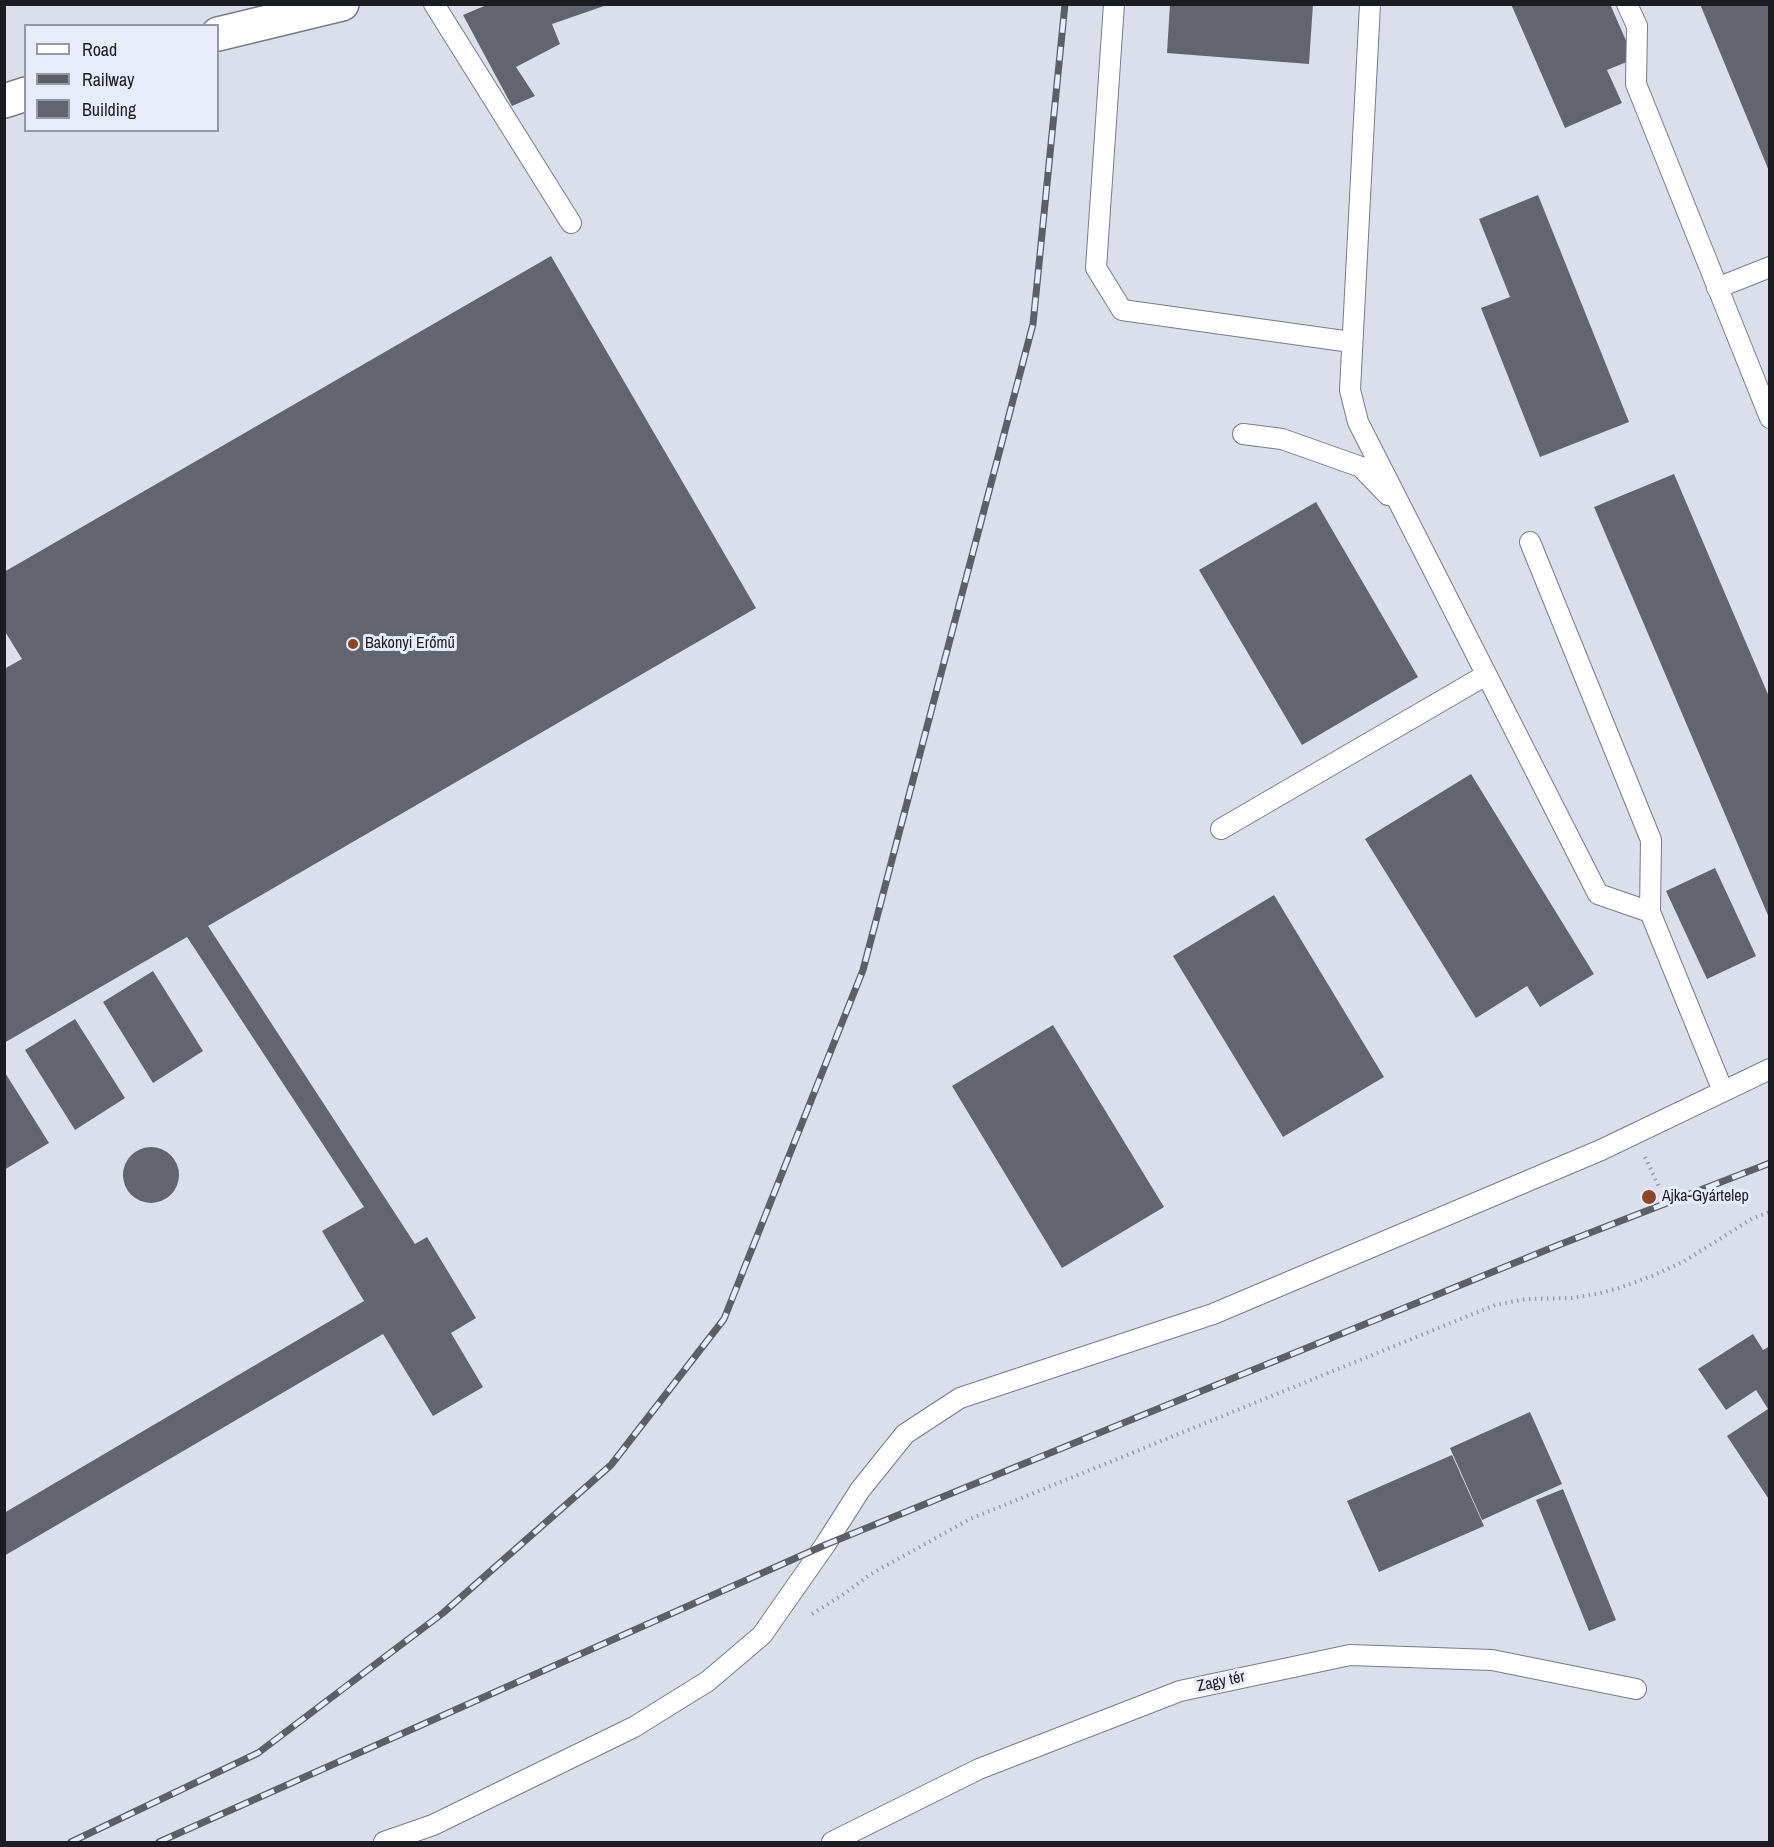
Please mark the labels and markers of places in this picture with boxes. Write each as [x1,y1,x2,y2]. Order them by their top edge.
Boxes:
place label: Bakonyi Erőmű [365,634,455,654]
marker: Bakonyi Erőmű [346,637,360,651]
place label: Ajka-Gyártelep [1662,1187,1749,1207]
marker: Ajka-Gyártelep [1640,1188,1658,1206]

